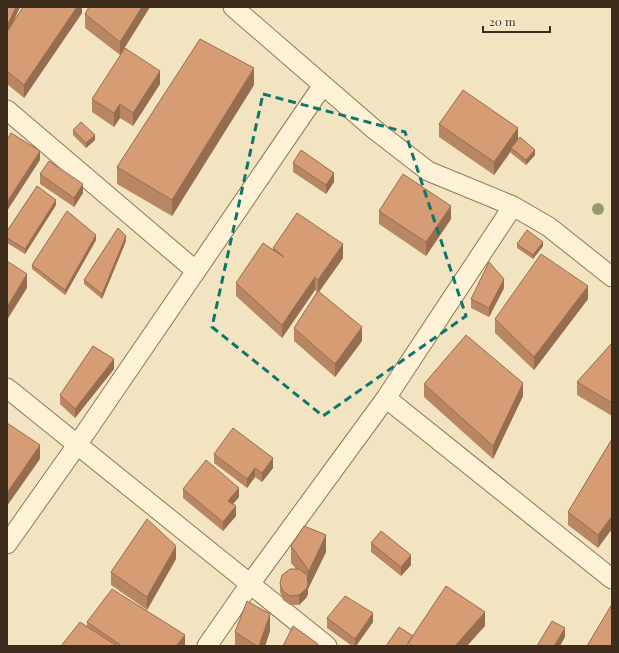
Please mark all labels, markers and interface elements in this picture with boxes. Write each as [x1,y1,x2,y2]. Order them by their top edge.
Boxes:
scale bar [483,8,550,34]
text: 20 m [489,13,516,29]

